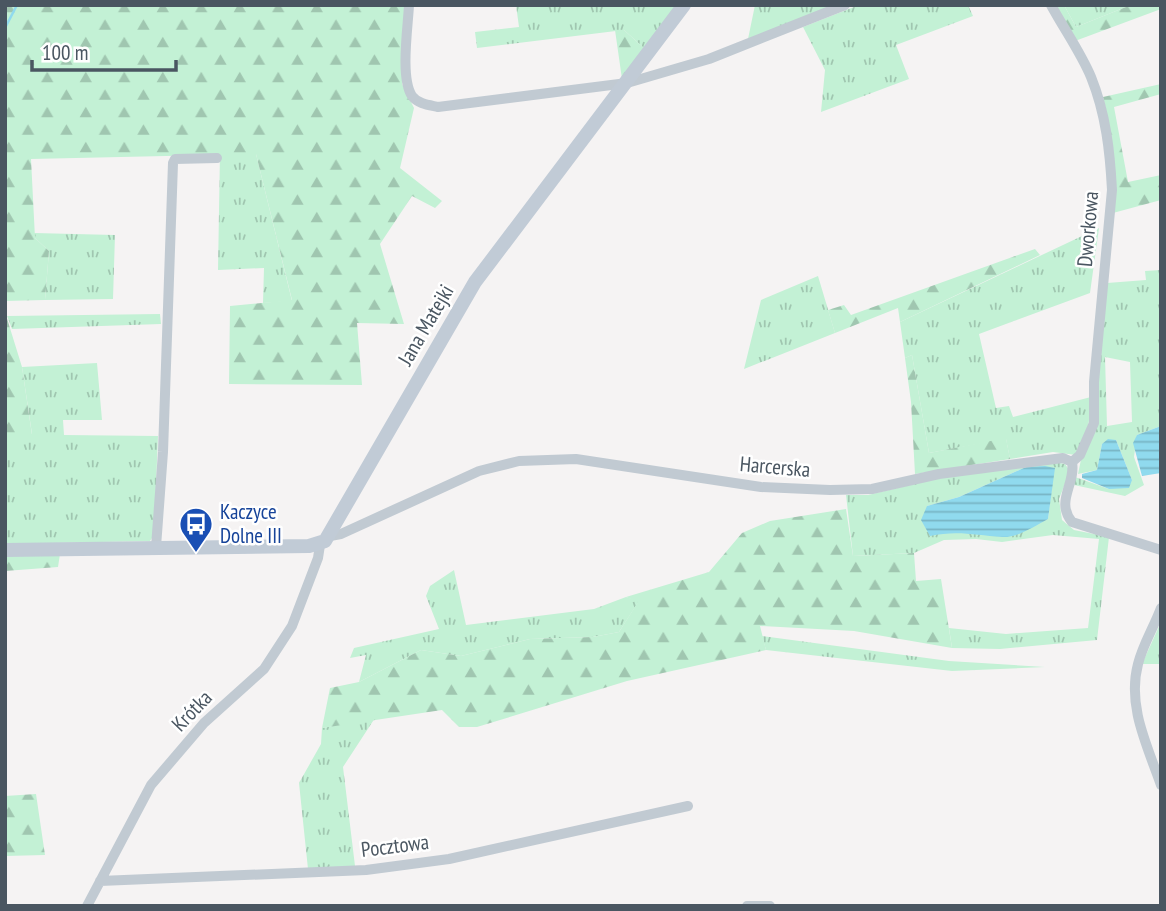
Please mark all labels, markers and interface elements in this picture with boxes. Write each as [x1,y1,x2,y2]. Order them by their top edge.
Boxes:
scale bar [32,28,175,72]
text: 100 m [42,39,88,66]
street label: Dworkowa [1071,190,1104,268]
street label: Jana Matejki [391,280,459,371]
street label: Harcerska [739,450,811,483]
place label: Kaczyce Dolne III [220,498,282,549]
bus stop icon: Kaczyce Dolne III [177,505,215,554]
street label: Krótka [166,684,218,737]
street label: Pocztowa [360,828,430,863]

